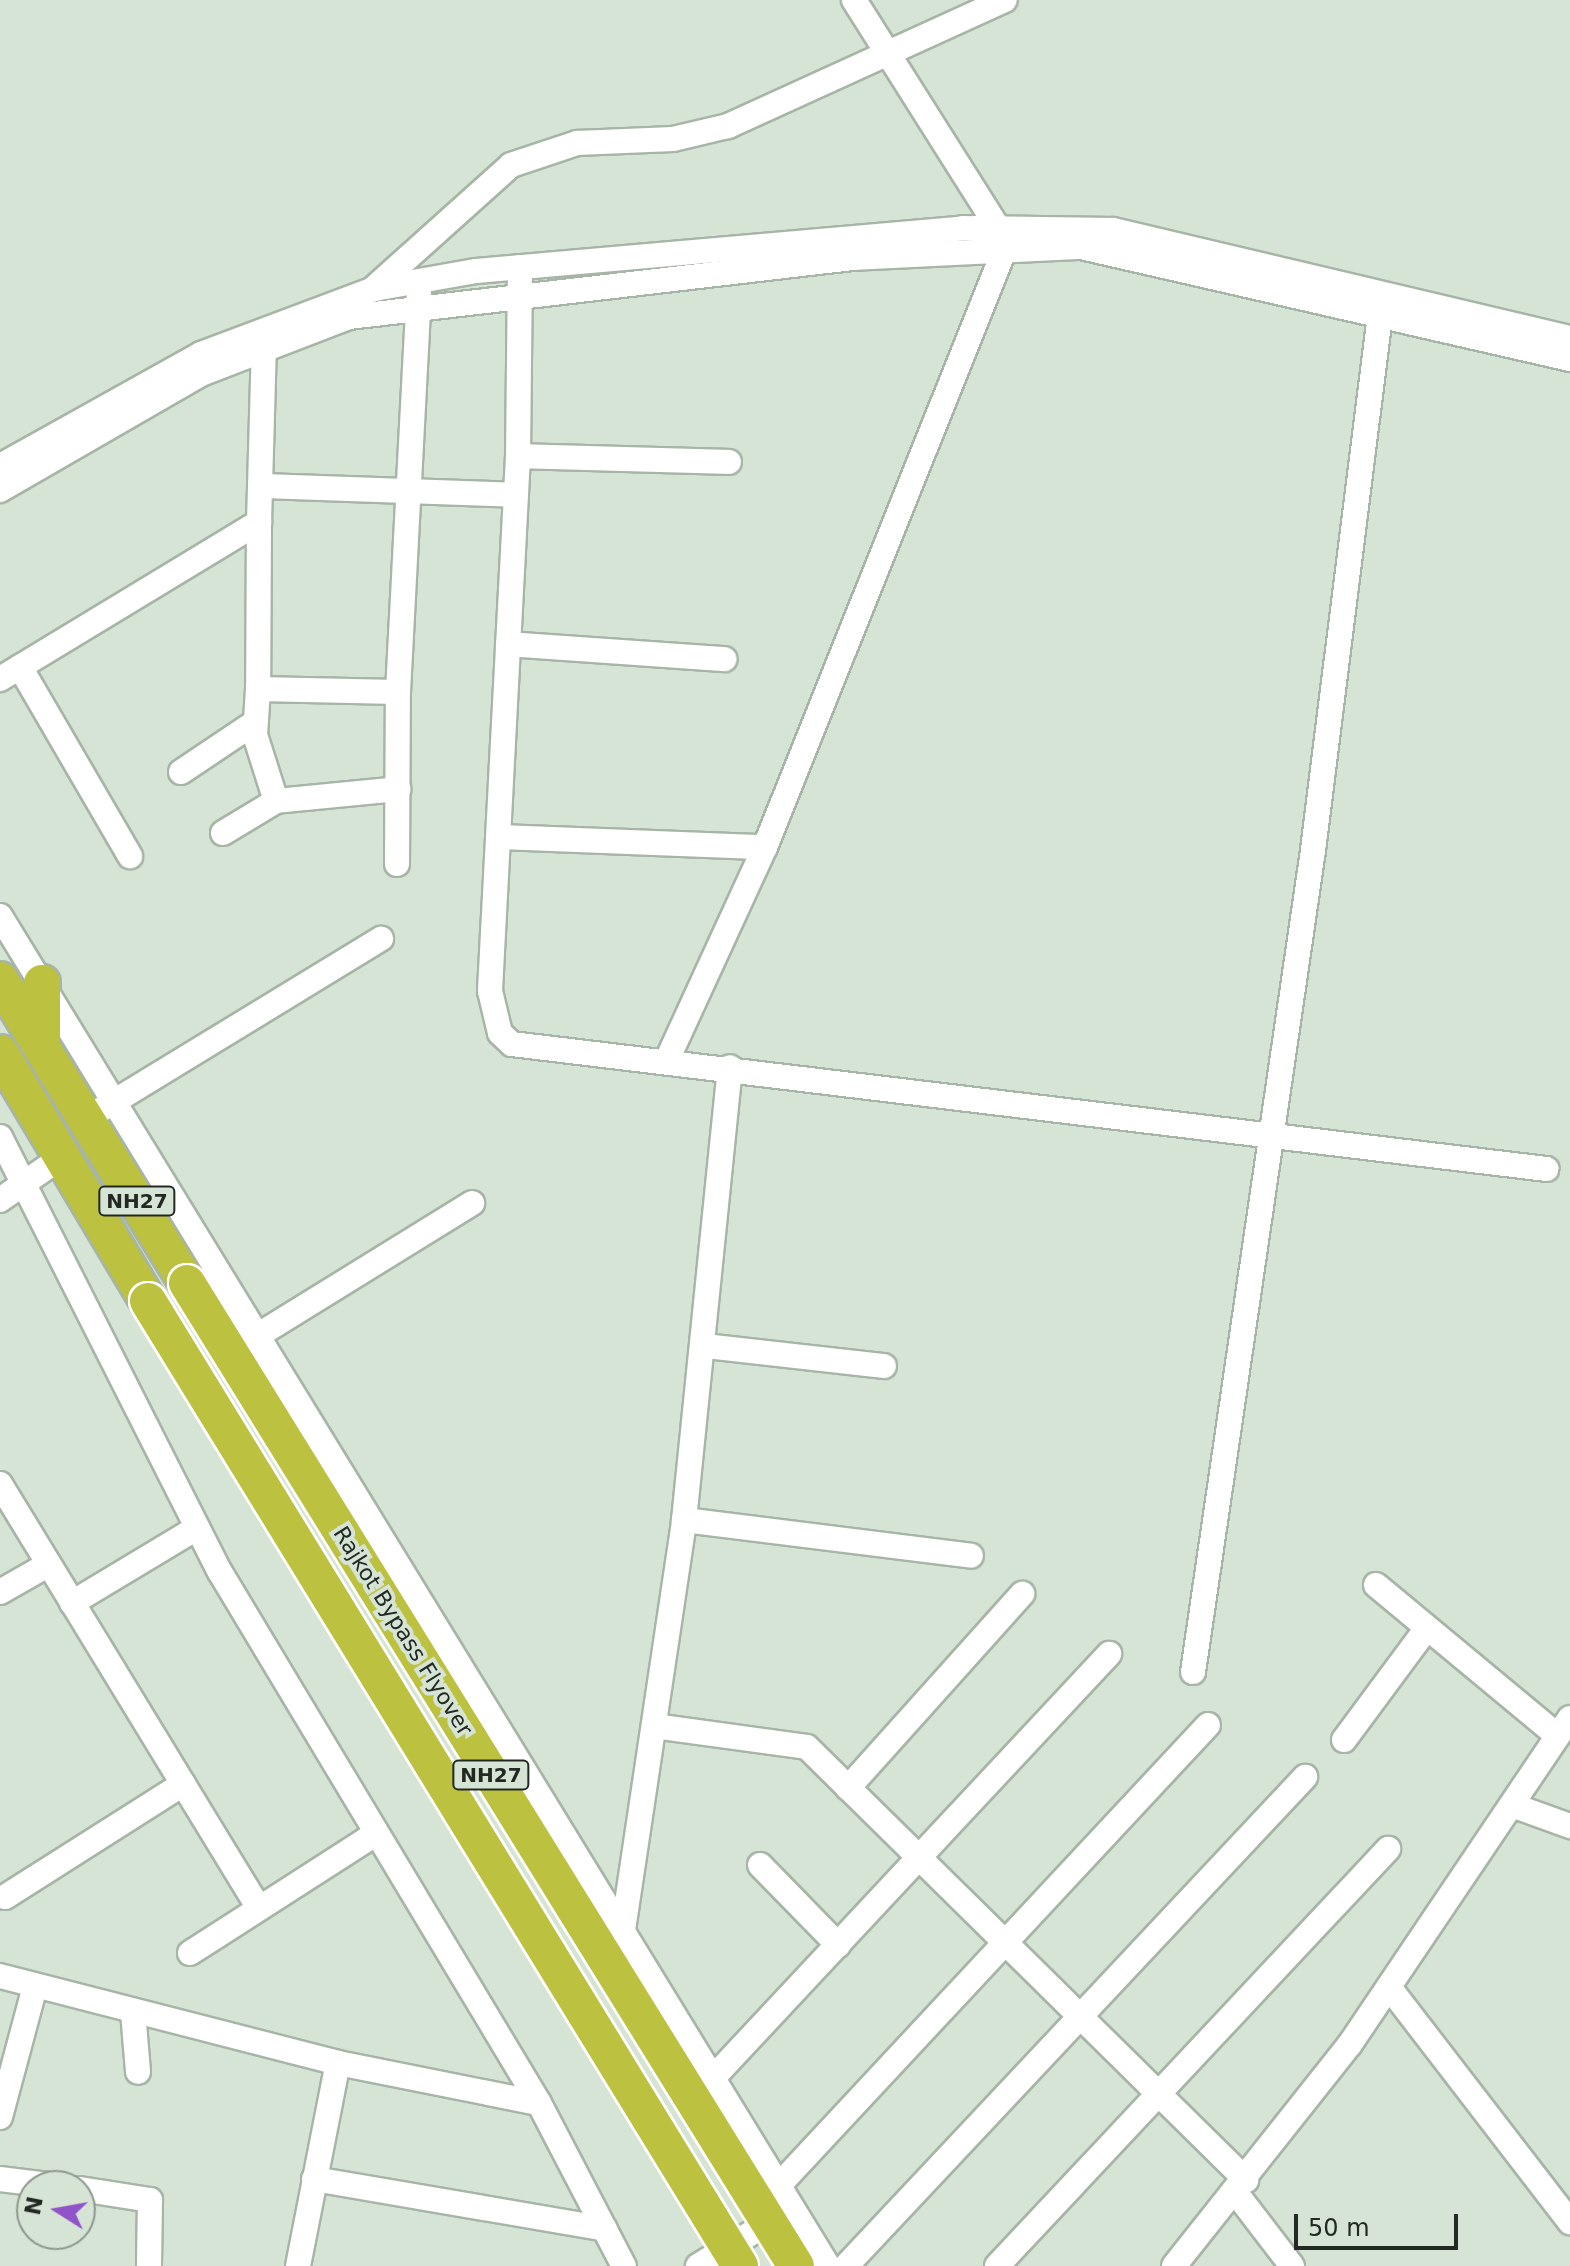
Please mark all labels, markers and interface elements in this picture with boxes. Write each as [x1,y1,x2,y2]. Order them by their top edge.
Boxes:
road number: NH27 [97,1185,177,1217]
street label: Rajkot Bypass Flyover [328,1521,478,1741]
road number: NH27 [451,1759,531,1791]
north arrow [16,2170,96,2250]
text: N [20,2194,48,2217]
scale bar [1298,2198,1462,2248]
text: 50 m [1308,2214,1370,2242]

